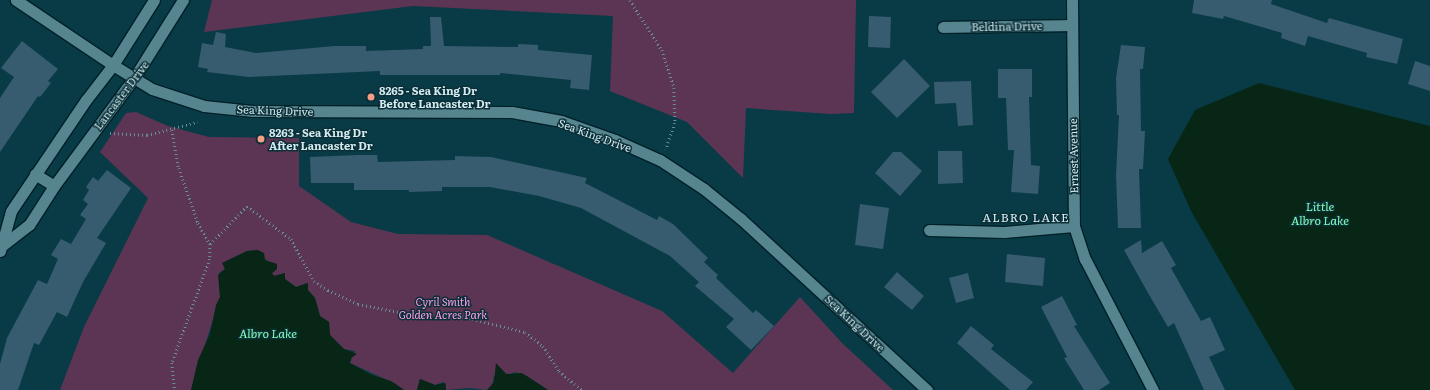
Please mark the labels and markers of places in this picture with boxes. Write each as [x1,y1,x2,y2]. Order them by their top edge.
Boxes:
place label: 8265 - Sea King Dr Before Lancaster Dr [379,84,491,110]
marker: 8265 - Sea King Dr Before Lancaster Dr [366,92,376,102]
place label: 8263 - Sea King Dr After Lancaster Dr [269,126,373,152]
marker: 8263 - Sea King Dr After Lancaster Dr [256,134,266,144]

